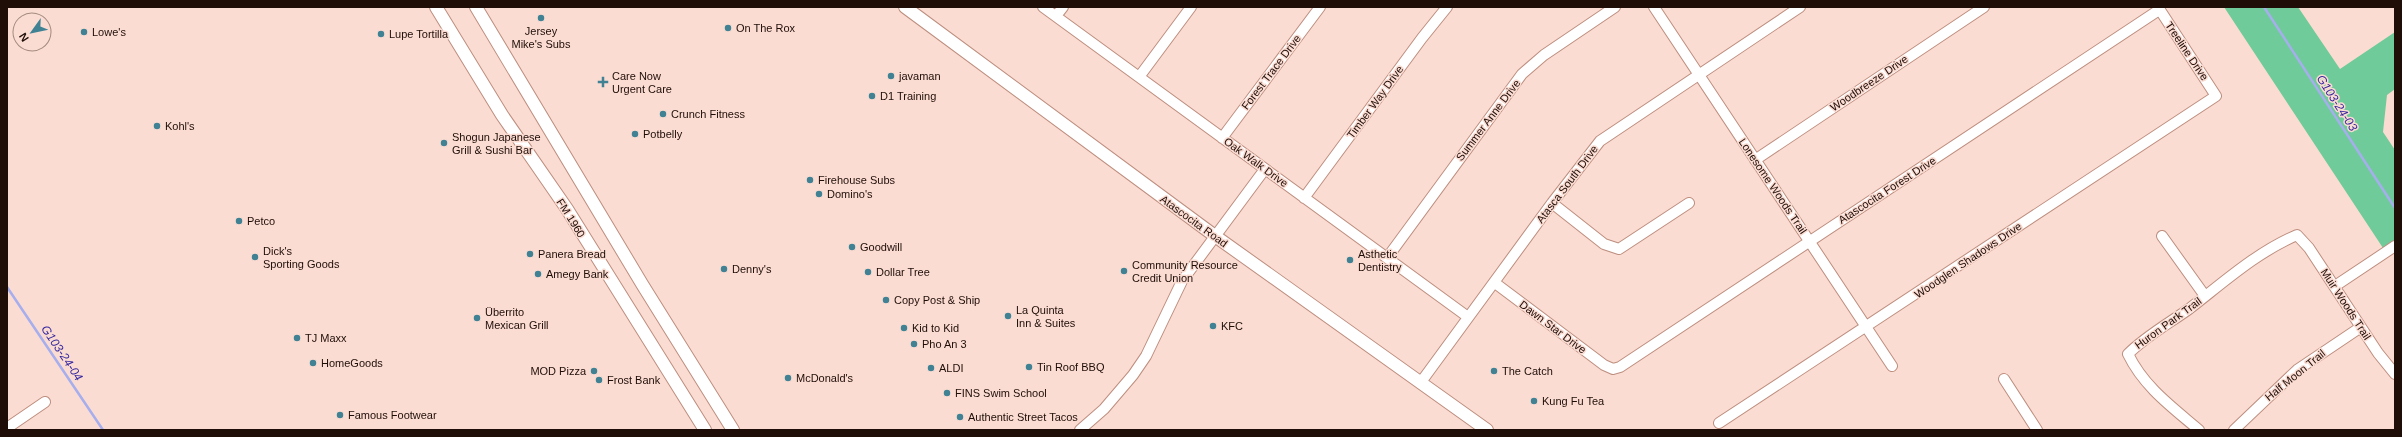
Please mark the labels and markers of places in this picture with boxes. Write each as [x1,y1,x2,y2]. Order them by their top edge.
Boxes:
marker: Jersey Mike's Subs [536,13,546,23]
place label: On The Rox [736,22,796,34]
marker: On The Rox [723,23,733,33]
place label: Jersey Mike's Subs [512,25,571,50]
place label: Lowe's [92,26,126,38]
marker: Lowe's [79,27,89,37]
place label: Lupe Tortilla [389,28,449,40]
marker: Lupe Tortilla [376,29,386,39]
place label: Care Now Urgent Care [612,70,672,95]
place label: javaman [898,70,941,82]
marker: javaman [886,71,896,81]
marker: Care Now Urgent Care [597,76,609,88]
place label: D1 Training [880,90,936,102]
marker: D1 Training [867,91,877,101]
place label: Crunch Fitness [671,108,745,120]
marker: Crunch Fitness [658,109,668,119]
place label: Kohl's [165,120,195,132]
marker: Kohl's [152,121,162,131]
place label: Potbelly [643,128,683,140]
marker: Potbelly [630,129,640,139]
place label: Shogun Japanese Grill & Sushi Bar [452,131,541,156]
marker: Shogun Japanese Grill & Sushi Bar [439,138,449,148]
place label: Firehouse Subs [818,174,896,186]
marker: Firehouse Subs [805,175,815,185]
place label: Domino's [827,188,873,200]
marker: Domino's [814,189,824,199]
place label: Petco [247,215,275,227]
marker: Petco [234,216,244,226]
place label: Goodwill [860,241,902,253]
marker: Goodwill [847,242,857,252]
place label: Dick's Sporting Goods [263,245,340,270]
place label: Panera Bread [538,248,606,260]
place label: Asthetic Dentistry [1358,248,1402,273]
marker: Panera Bread [525,249,535,259]
marker: Dick's Sporting Goods [250,252,260,262]
marker: Asthetic Dentistry [1345,255,1355,265]
place label: Community Resource Credit Union [1132,259,1238,284]
place label: Denny's [732,263,772,275]
marker: Denny's [719,264,729,274]
place label: Dollar Tree [876,266,930,278]
marker: Community Resource Credit Union [1119,266,1129,276]
marker: Dollar Tree [863,267,873,277]
place label: Amegy Bank [546,268,609,280]
marker: Amegy Bank [533,269,543,279]
place label: Copy Post & Ship [894,294,980,306]
marker: Copy Post & Ship [881,295,891,305]
place label: La Quinta Inn & Suites [1016,304,1076,329]
place label: Überrito Mexican Grill [485,306,549,331]
marker: La Quinta Inn & Suites [1003,311,1013,321]
marker: Überrito Mexican Grill [472,313,482,323]
place label: KFC [1221,320,1243,332]
marker: KFC [1208,321,1218,331]
place label: Kid to Kid [912,322,959,334]
marker: Kid to Kid [899,323,909,333]
place label: TJ Maxx [305,332,347,344]
marker: TJ Maxx [292,333,302,343]
place label: Pho An 3 [922,338,967,350]
marker: Pho An 3 [909,339,919,349]
place label: HomeGoods [321,357,383,369]
marker: HomeGoods [308,358,318,368]
place label: Tin Roof BBQ [1037,361,1105,373]
place label: ALDI [939,362,963,374]
marker: Tin Roof BBQ [1024,362,1034,372]
marker: ALDI [926,363,936,373]
place label: MOD Pizza [530,365,587,377]
place label: The Catch [1502,365,1553,377]
marker: MOD Pizza [589,366,599,376]
marker: The Catch [1489,366,1499,376]
place label: McDonald's [796,372,854,384]
marker: McDonald's [783,373,793,383]
place label: Frost Bank [607,374,661,386]
marker: Frost Bank [594,375,604,385]
place label: FINS Swim School [955,387,1047,399]
marker: FINS Swim School [942,388,952,398]
place label: Kung Fu Tea [1542,395,1605,407]
marker: Kung Fu Tea [1529,396,1539,406]
place label: Famous Footwear [348,409,437,421]
marker: Famous Footwear [335,410,345,420]
place label: Authentic Street Tacos [968,411,1078,423]
marker: Authentic Street Tacos [955,412,965,422]

